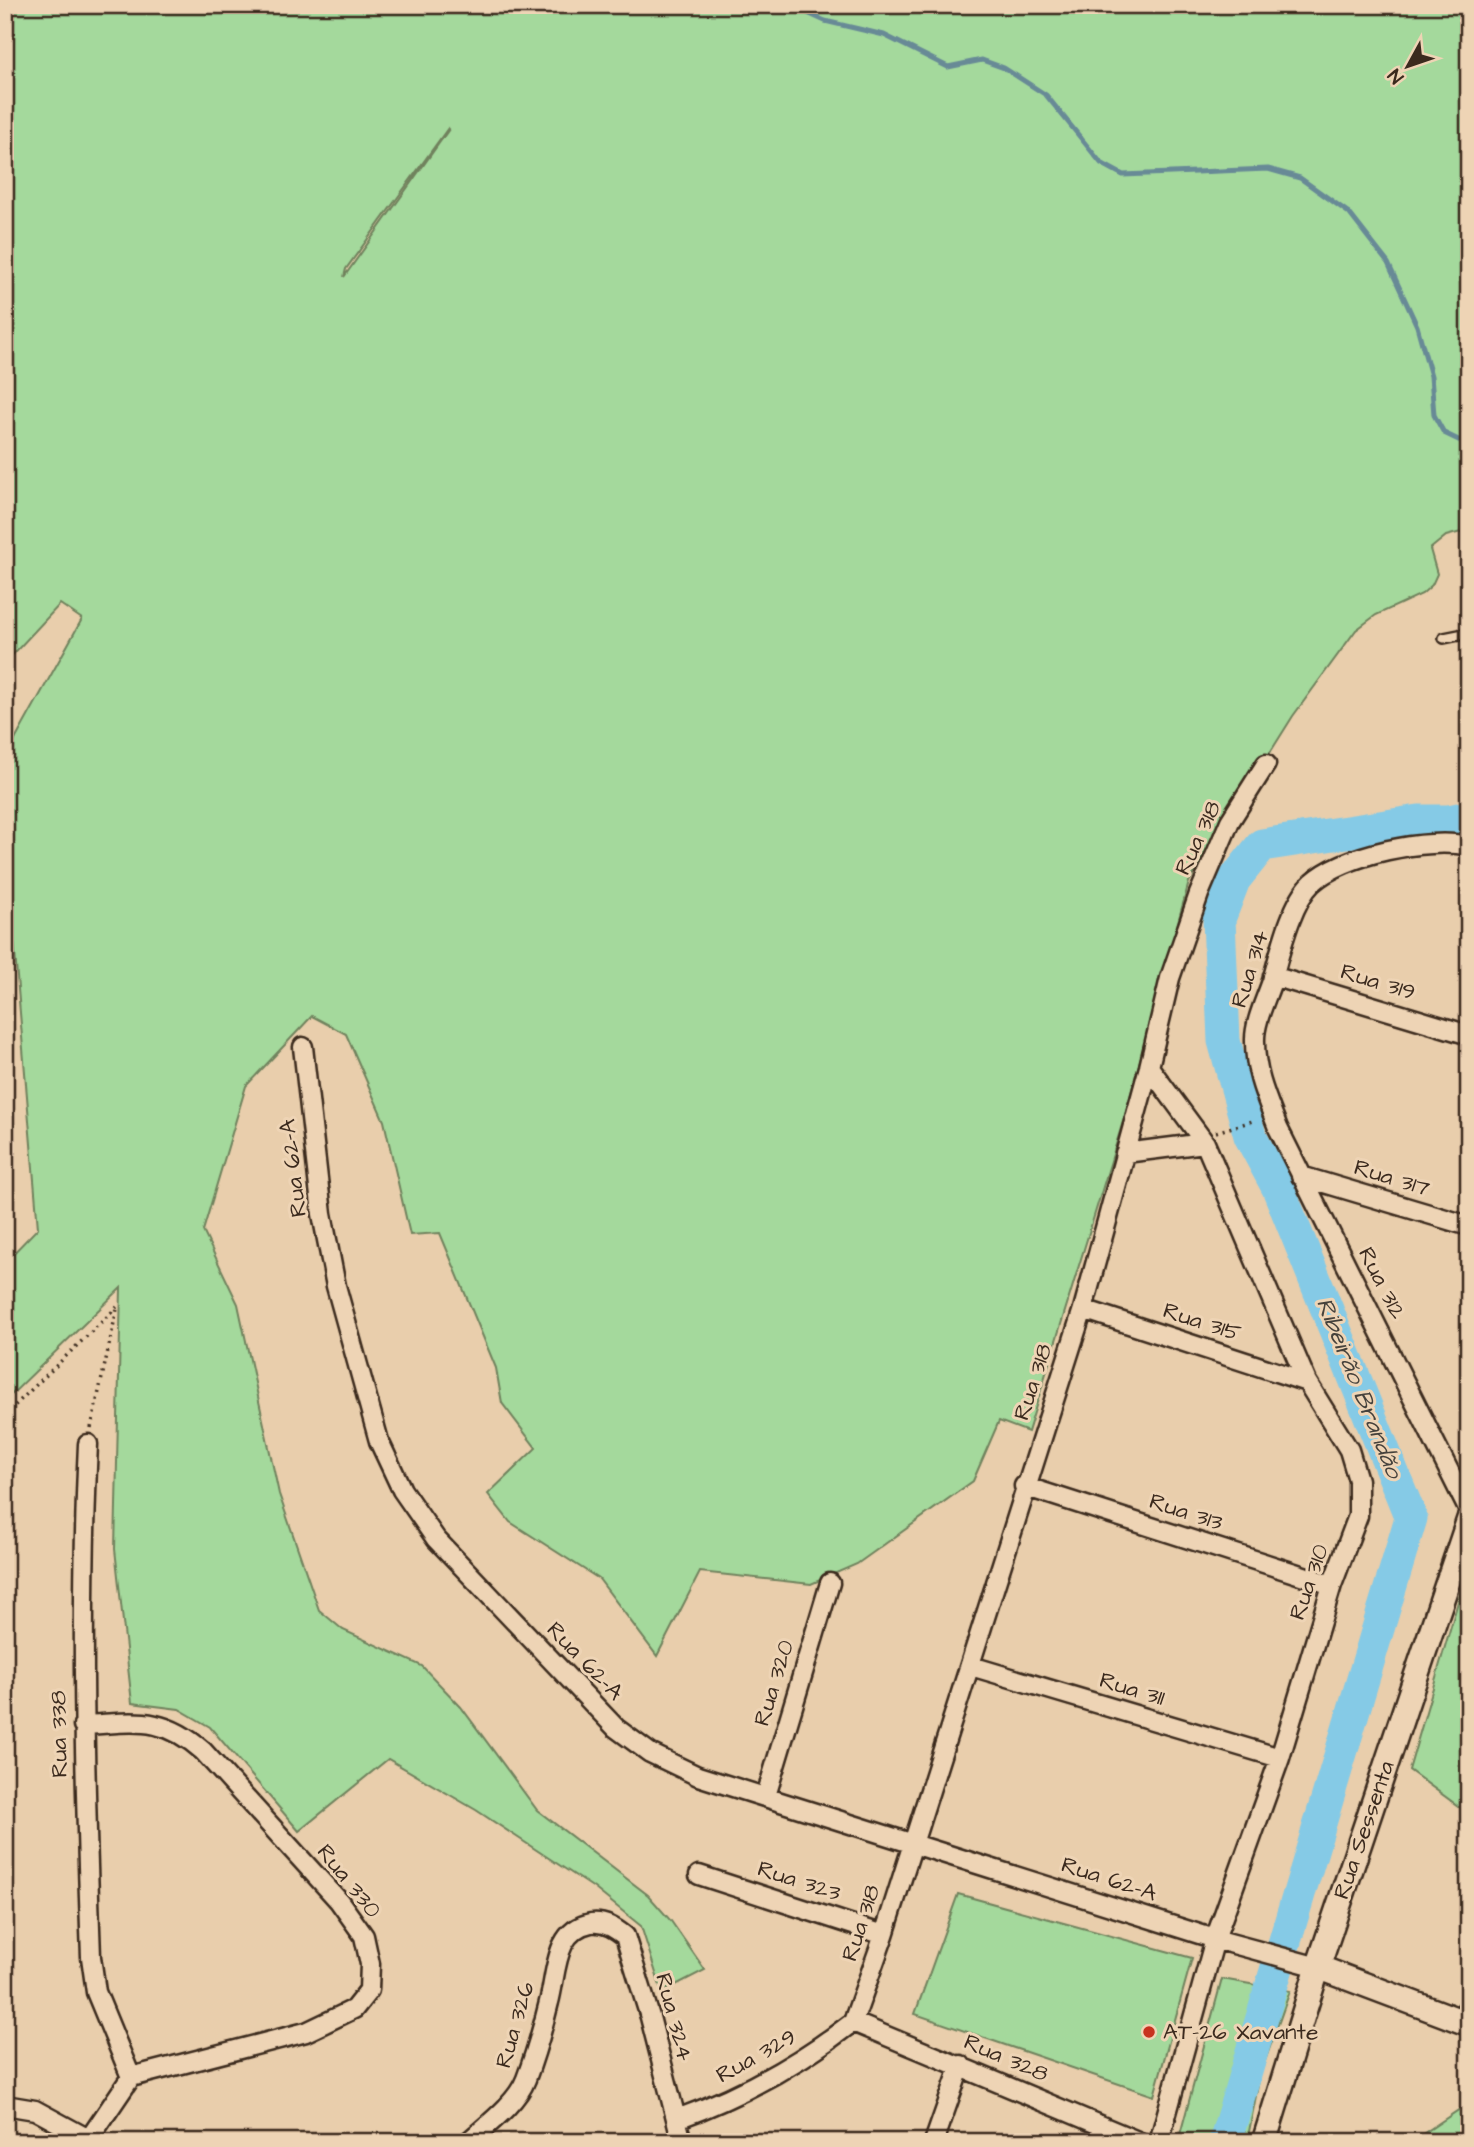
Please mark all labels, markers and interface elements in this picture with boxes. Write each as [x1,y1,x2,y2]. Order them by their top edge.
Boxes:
north arrow [1372,32,1442,102]
text: N [1382,63,1410,89]
street label: Rua 318 [1167,796,1229,880]
street label: Rua 314 [1223,926,1277,1012]
street label: Rua 319 [1337,955,1419,1009]
street label: Rua 62-A [271,1117,315,1219]
street label: Rua 317 [1350,1151,1434,1205]
street label: Rua 312 [1350,1242,1414,1324]
water label: Ribeirão Brandão [1307,1293,1411,1485]
street label: Rua 315 [1159,1294,1245,1350]
street label: Rua 318 [1006,1340,1060,1424]
street label: Rua 313 [1145,1485,1227,1539]
street label: Rua 310 [1281,1540,1337,1624]
street label: Rua 62-A [539,1614,631,1708]
street label: Rua 320 [746,1636,802,1730]
street label: Rua 311 [1095,1664,1169,1714]
street label: Rua 338 [42,1690,76,1778]
street label: Rua Sessenta [1325,1756,1403,1903]
street label: Rua 330 [309,1837,389,1925]
street label: Rua 62-A [1057,1849,1161,1910]
street label: Rua 323 [753,1853,845,1910]
street label: Rua 318 [834,1881,888,1965]
street label: Rua 324 [647,1970,701,2065]
street label: Rua 326 [487,1978,543,2072]
place label: AT-26 Xavante [1163,2016,1318,2048]
street label: Rua 329 [710,2021,802,2091]
marker: AT-26 Xavante [1141,2024,1157,2040]
street label: Rua 328 [959,2026,1053,2090]

